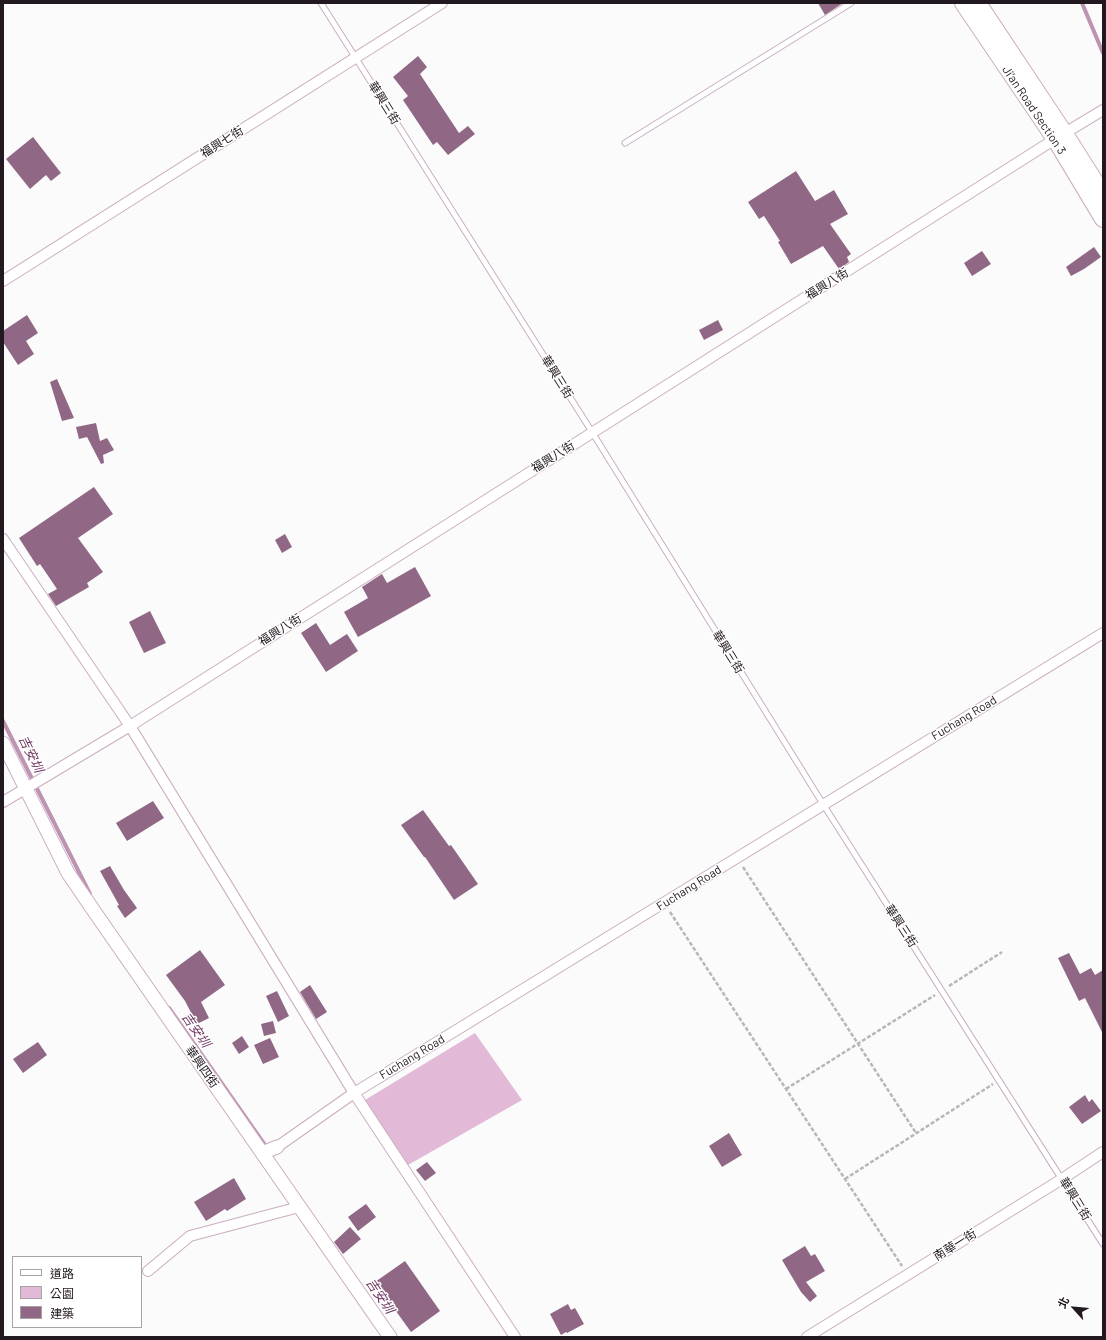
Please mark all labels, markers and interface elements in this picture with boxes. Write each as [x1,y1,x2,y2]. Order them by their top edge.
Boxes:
street label: Ji’an Road Section 3 [999,63,1069,157]
street label: 華興三街 [365,79,403,127]
street label: 福興七街 [198,123,246,161]
street label: 福興八街 [803,265,851,303]
street label: 華興三街 [538,353,576,401]
street label: 福興八街 [529,438,577,476]
street label: 福興八街 [256,611,304,649]
street label: 華興三街 [709,628,747,676]
street label: Fuchang Road [929,693,999,743]
water label: 吉安圳 [15,733,47,775]
street label: Fuchang Road [654,862,724,914]
street label: 華興三街 [882,902,920,950]
water label: 吉安圳 [178,1010,214,1050]
street label: Fuchang Road [377,1032,447,1082]
street label: 華興四街 [182,1043,222,1091]
street label: 華興三街 [1056,1175,1094,1223]
street label: 南華一街 [931,1226,979,1264]
legend [12,1256,142,1328]
text: 道路 [50,1266,74,1280]
water label: 吉安圳 [363,1275,397,1317]
text: 公園 [50,1286,74,1300]
north arrow [1054,1288,1094,1328]
text: 北 [1055,1294,1071,1310]
text: 建築 [50,1306,74,1320]

